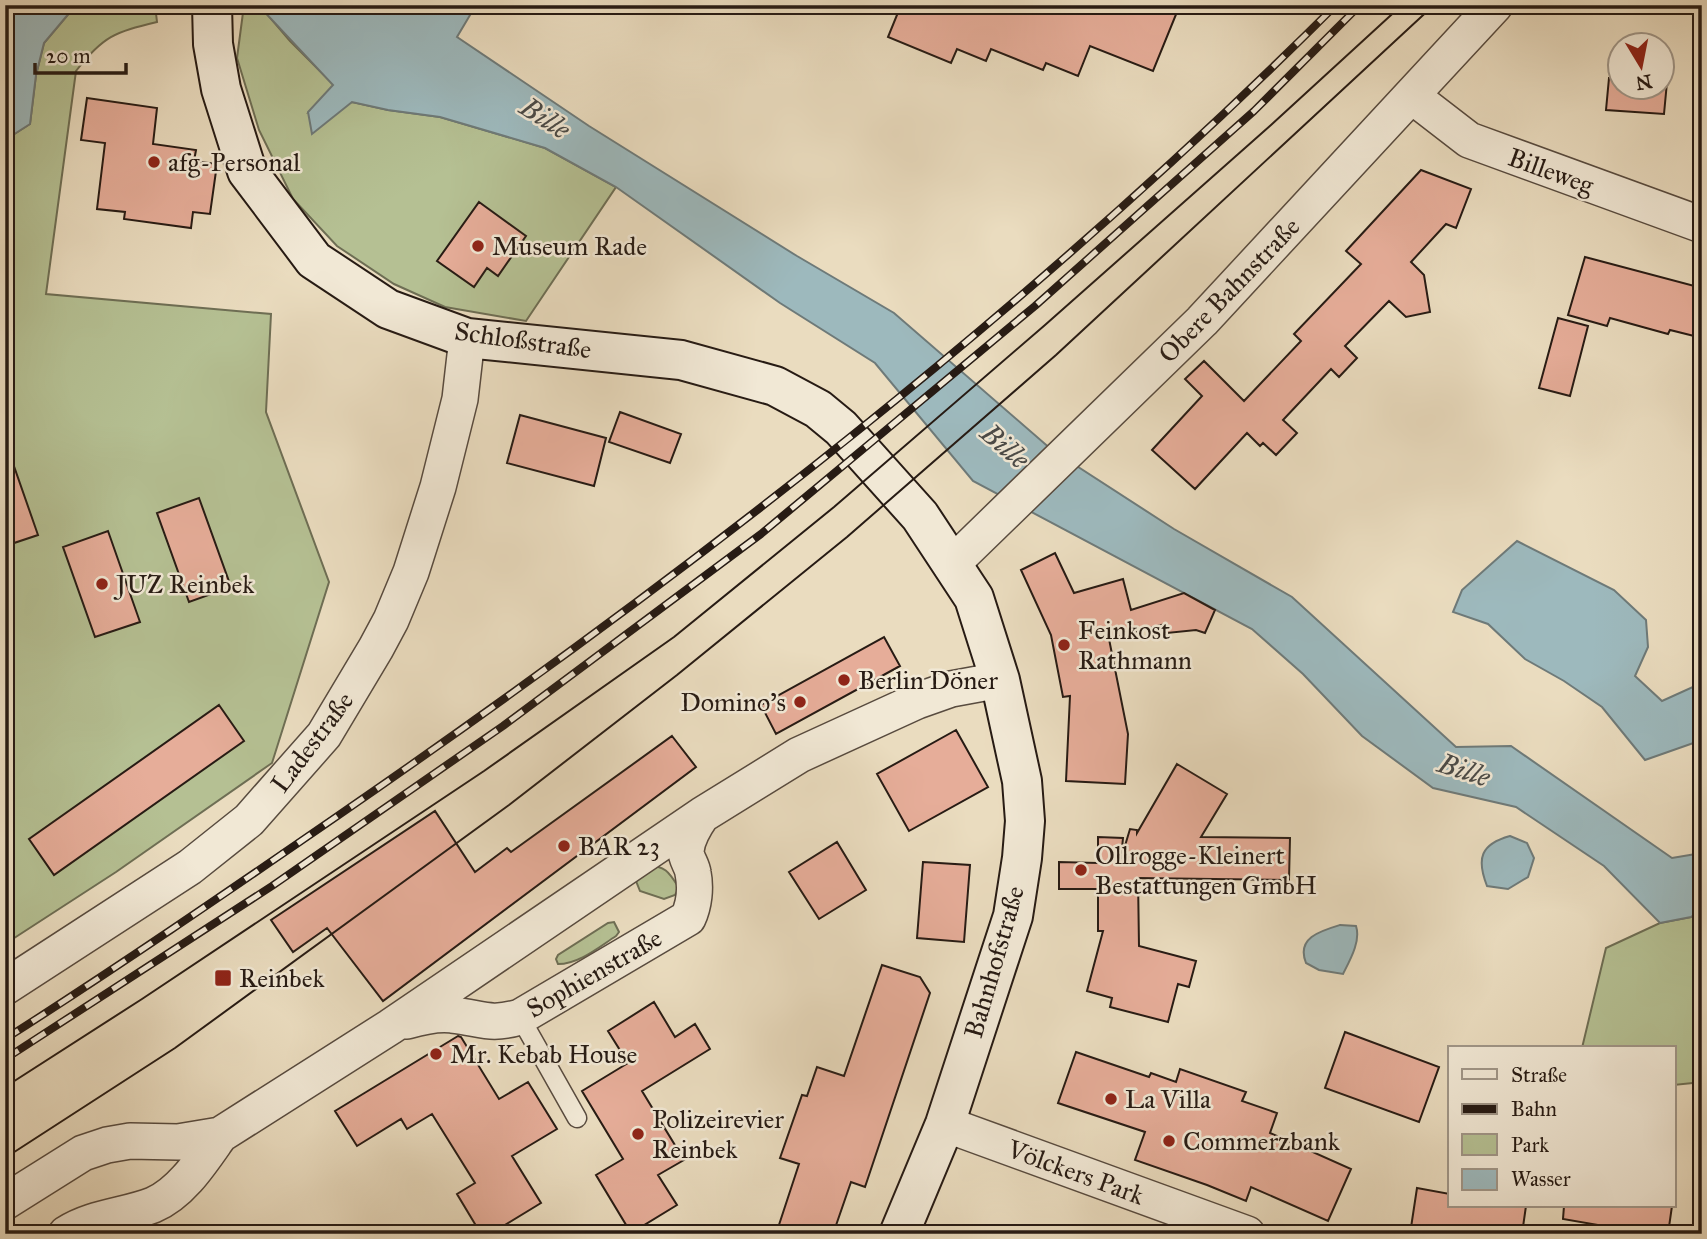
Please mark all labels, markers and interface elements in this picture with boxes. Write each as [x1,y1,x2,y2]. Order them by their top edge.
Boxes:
scale bar [35,32,126,76]
north arrow [1606,32,1676,102]
text: 20 m [46,43,91,69]
text: N [1634,70,1654,95]
water label: Bille [512,88,577,147]
street label: Billeweg [1504,141,1599,202]
place label: afg-Personal [168,146,300,178]
marker: afg-Personal [146,154,162,170]
street label: Obere Bahnstraße [1152,211,1307,369]
place label: Museum Rade [492,230,647,262]
marker: Museum Rade [470,238,486,254]
street label: Schloßstraße [453,315,594,365]
water label: Bille [972,414,1037,477]
place label: JUZ Reinbek [113,568,255,600]
marker: JUZ Reinbek [94,576,110,592]
place label: Feinkost Rathmann [1078,614,1192,676]
marker: Feinkost Rathmann [1056,637,1072,653]
place label: Berlin Döner [858,664,998,696]
marker: Berlin Döner [836,672,852,688]
street label: Ladestraße [264,685,360,799]
place label: Domino's [680,686,786,718]
marker: Domino's [792,694,808,710]
water label: Bille [1432,745,1495,795]
place label: BAR 23 [578,830,660,862]
marker: BAR 23 [556,838,572,854]
place label: Ollrogge-Kleinert Bestattungen GmbH [1095,839,1317,901]
marker: Ollrogge-Kleinert Bestattungen GmbH [1073,862,1089,878]
street label: Bahnhofstraße [957,882,1031,1042]
street label: Sophienstraße [521,921,668,1025]
place label: Reinbek [239,962,325,994]
marker: Reinbek [213,968,233,988]
place label: Mr. Kebab House [450,1038,638,1070]
marker: Mr. Kebab House [428,1046,444,1062]
legend [1448,1046,1676,1208]
text: Straße [1511,1062,1567,1088]
place label: La Villa [1125,1083,1211,1115]
marker: La Villa [1103,1091,1119,1107]
text: Bahn [1511,1096,1557,1122]
place label: Polizeirevier Reinbek [652,1103,784,1165]
place label: Commerzbank [1183,1125,1341,1157]
marker: Polizeirevier Reinbek [630,1126,646,1142]
street label: Völckers Park [1002,1132,1150,1212]
text: Park [1511,1132,1549,1158]
marker: Commerzbank [1161,1133,1177,1149]
text: Wasser [1511,1166,1571,1192]

